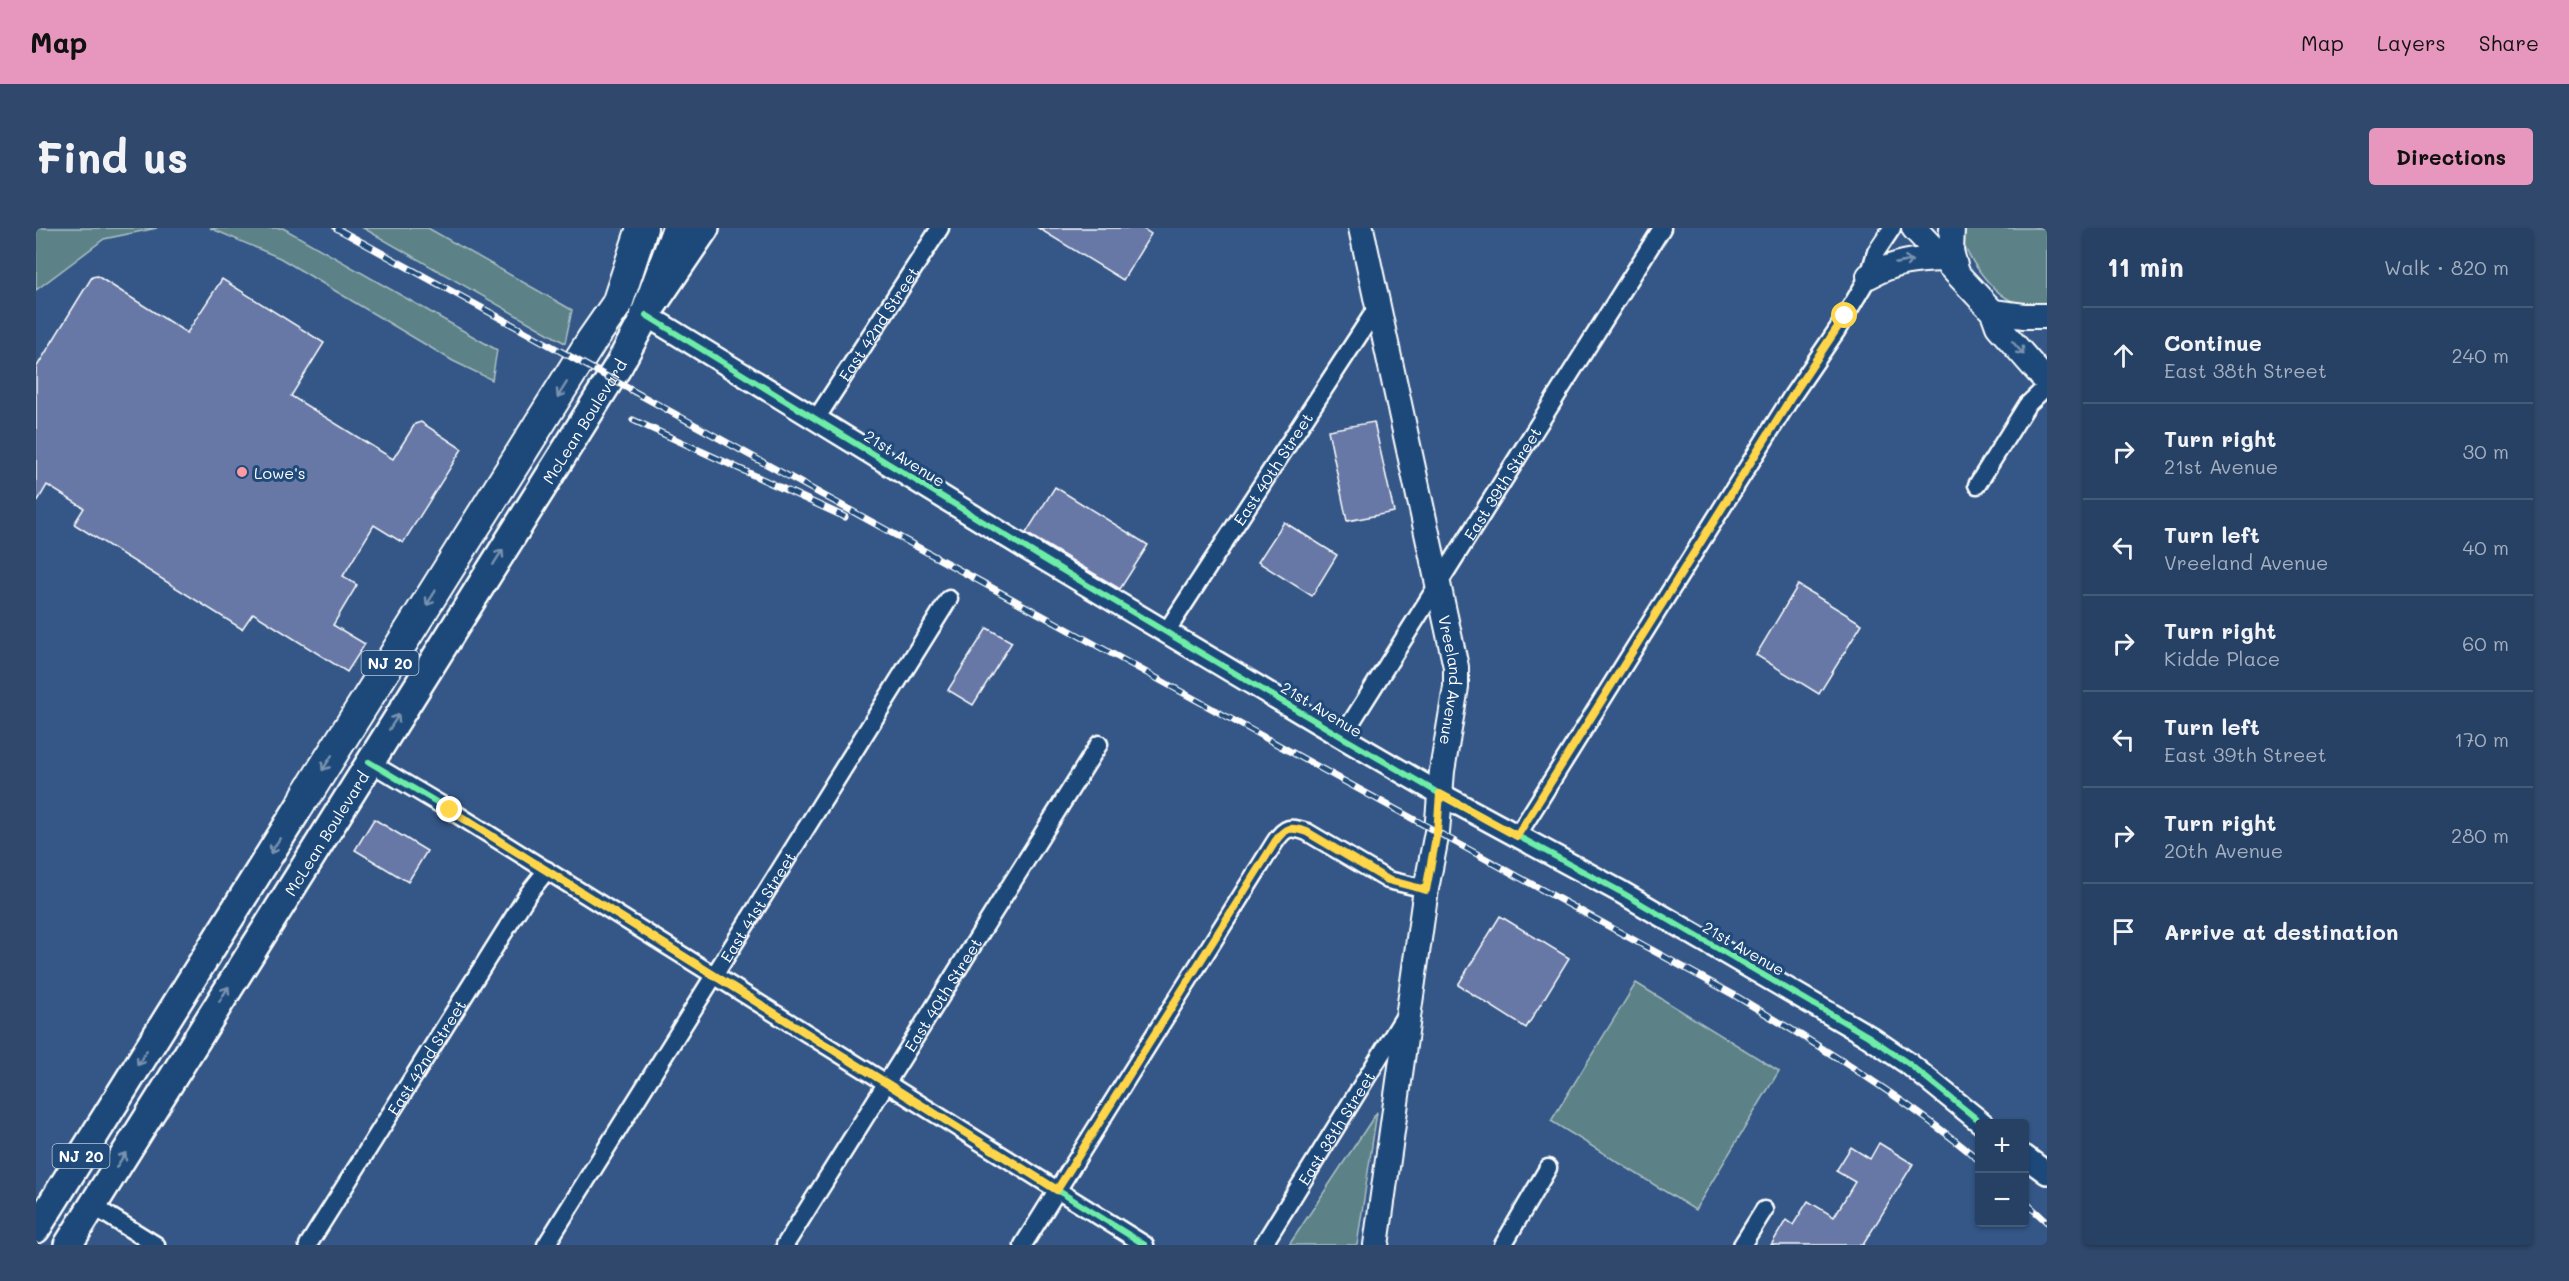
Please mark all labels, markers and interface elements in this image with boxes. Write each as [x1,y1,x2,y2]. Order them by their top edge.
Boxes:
text: Map [30,24,87,60]
text: Map [2301,29,2344,56]
text: Layers [2377,29,2446,56]
text: Share [2479,29,2539,56]
button: Directions [2369,128,2533,185]
text: Find us [36,129,188,184]
text: 11 min [2107,250,2184,284]
text: Walk · 820 m [2384,254,2509,280]
one-way arrow [1894,256,1914,267]
street label: East 42nd Street [833,262,923,385]
route start [1831,302,1857,328]
text: Continue [2164,328,2262,357]
icon: ahead [2107,339,2140,372]
one-way arrow [2011,341,2025,356]
text: 240 m [2451,342,2509,368]
street label: McLean Boulevard [537,355,631,487]
text: East 38th Street [2164,357,2327,383]
one-way arrow [555,381,567,398]
street label: East 40th Street [1228,408,1317,529]
street label: East 39th Street [1458,422,1545,544]
text: Turn right [2164,424,2276,453]
street label: 21st Avenue [861,425,949,491]
icon: right [2107,435,2140,468]
text: 30 m [2463,438,2509,464]
text: 21st Avenue [2164,453,2278,479]
place label: Lowe's [254,462,306,483]
marker: Lowe's [235,465,249,479]
text: Turn left [2164,520,2260,549]
icon: left [2107,531,2140,564]
text: 40 m [2463,534,2509,560]
one-way arrow [492,549,504,566]
text: Vreeland Avenue [2164,549,2329,575]
one-way arrow [425,589,437,606]
street label: Vreeland Avenue [1435,613,1467,747]
text: Turn right [2164,616,2276,645]
icon: right [2107,627,2140,660]
text: 60 m [2462,630,2509,656]
text: Kidde Place [2164,645,2280,671]
road number: NJ 20 [362,651,418,675]
street label: 21st Avenue [1277,676,1367,742]
text: Turn left [2164,712,2260,741]
one-way arrow [389,714,401,731]
icon: left [2107,723,2140,756]
text: 170 m [2454,726,2509,752]
text: East 39th Street [2164,741,2327,767]
one-way arrow [321,754,334,771]
street label: McLean Boulevard [279,767,373,899]
route end [436,796,462,822]
text: Turn right [2164,808,2276,837]
icon: right [2107,819,2140,852]
text: 280 m [2451,822,2509,848]
one-way arrow [268,837,280,854]
text: 20th Avenue [2164,837,2283,863]
street label: East 41st Street [715,847,800,966]
icon: arrive [2107,915,2140,948]
street label: 21st Avenue [1699,916,1789,980]
text: Arrive at destination [2164,917,2399,946]
street label: East 40th Street [899,933,986,1055]
one-way arrow [218,986,231,1003]
street label: East 42nd Street [382,995,470,1119]
one-way arrow [135,1049,147,1066]
street label: East 38th Street [1292,1067,1379,1189]
map controls [1975,1119,2029,1227]
button: + [1975,1119,2029,1173]
road number: NJ 20 [52,1144,110,1168]
one-way arrow [116,1152,128,1169]
button: − [1975,1173,2029,1227]

